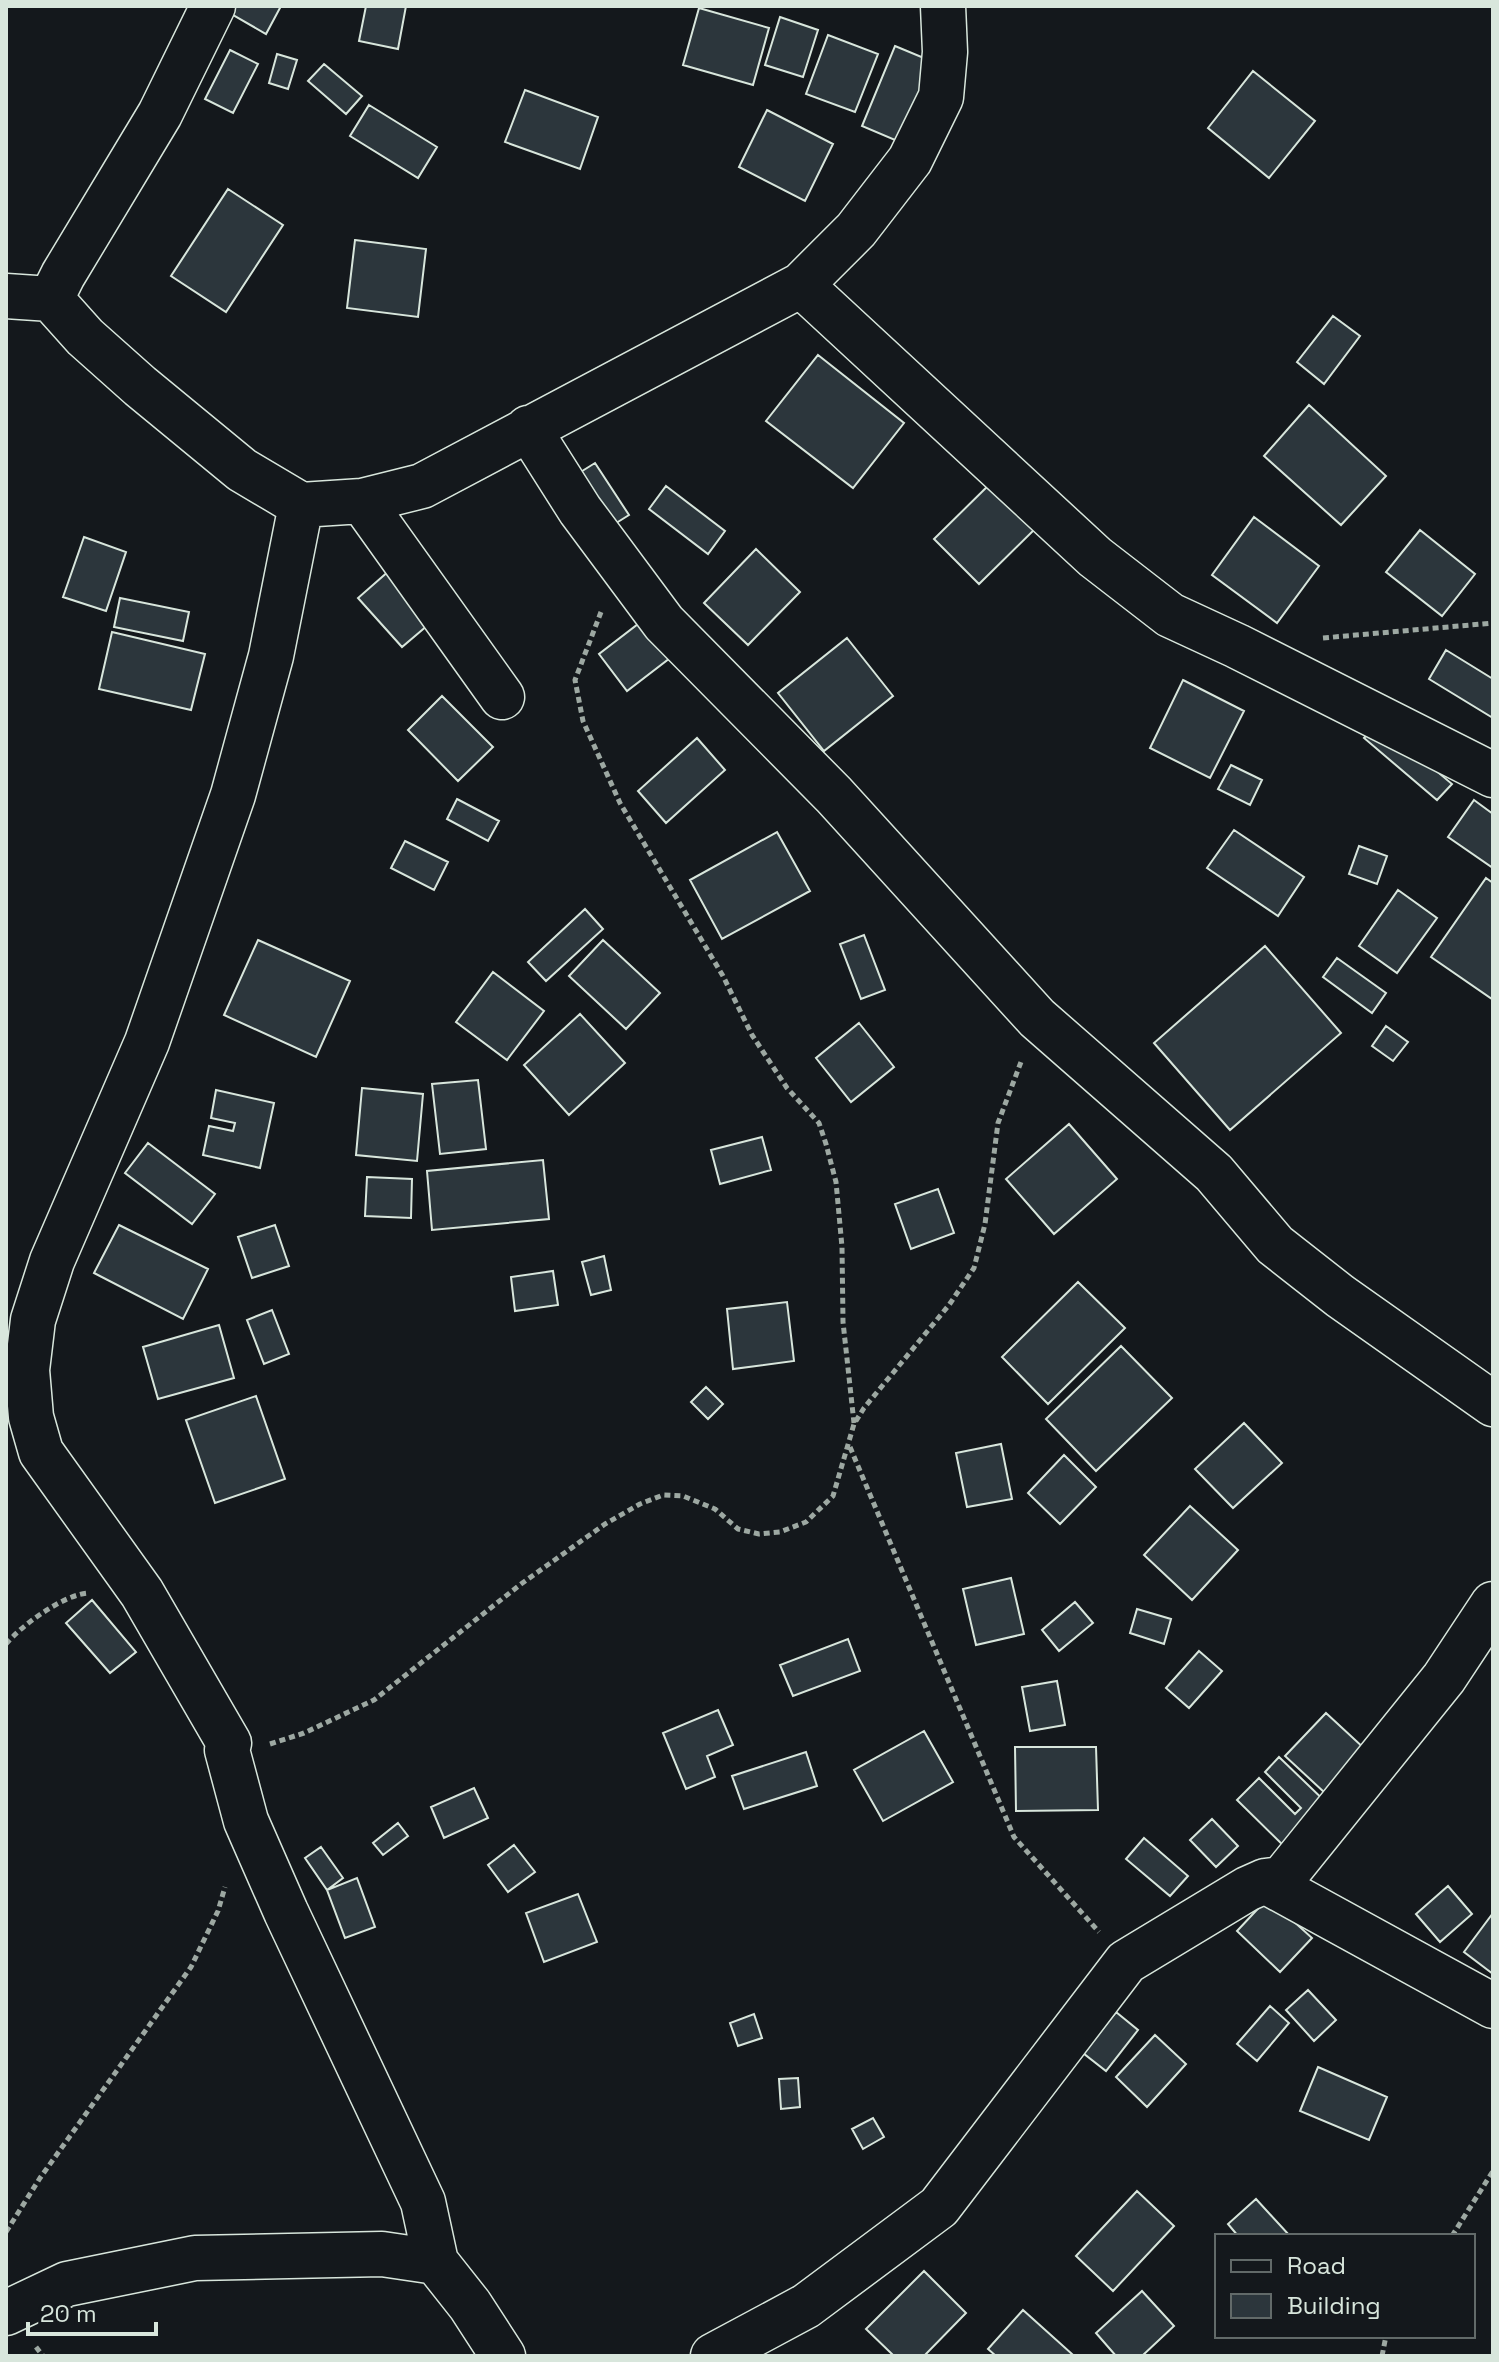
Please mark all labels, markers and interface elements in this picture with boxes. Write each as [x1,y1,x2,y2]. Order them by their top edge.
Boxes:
legend [1215,2234,1475,2338]
text: Road [1287,2250,1346,2281]
scale bar [28,2286,156,2336]
text: Building [1287,2290,1381,2321]
text: 20 m [40,2298,97,2329]

